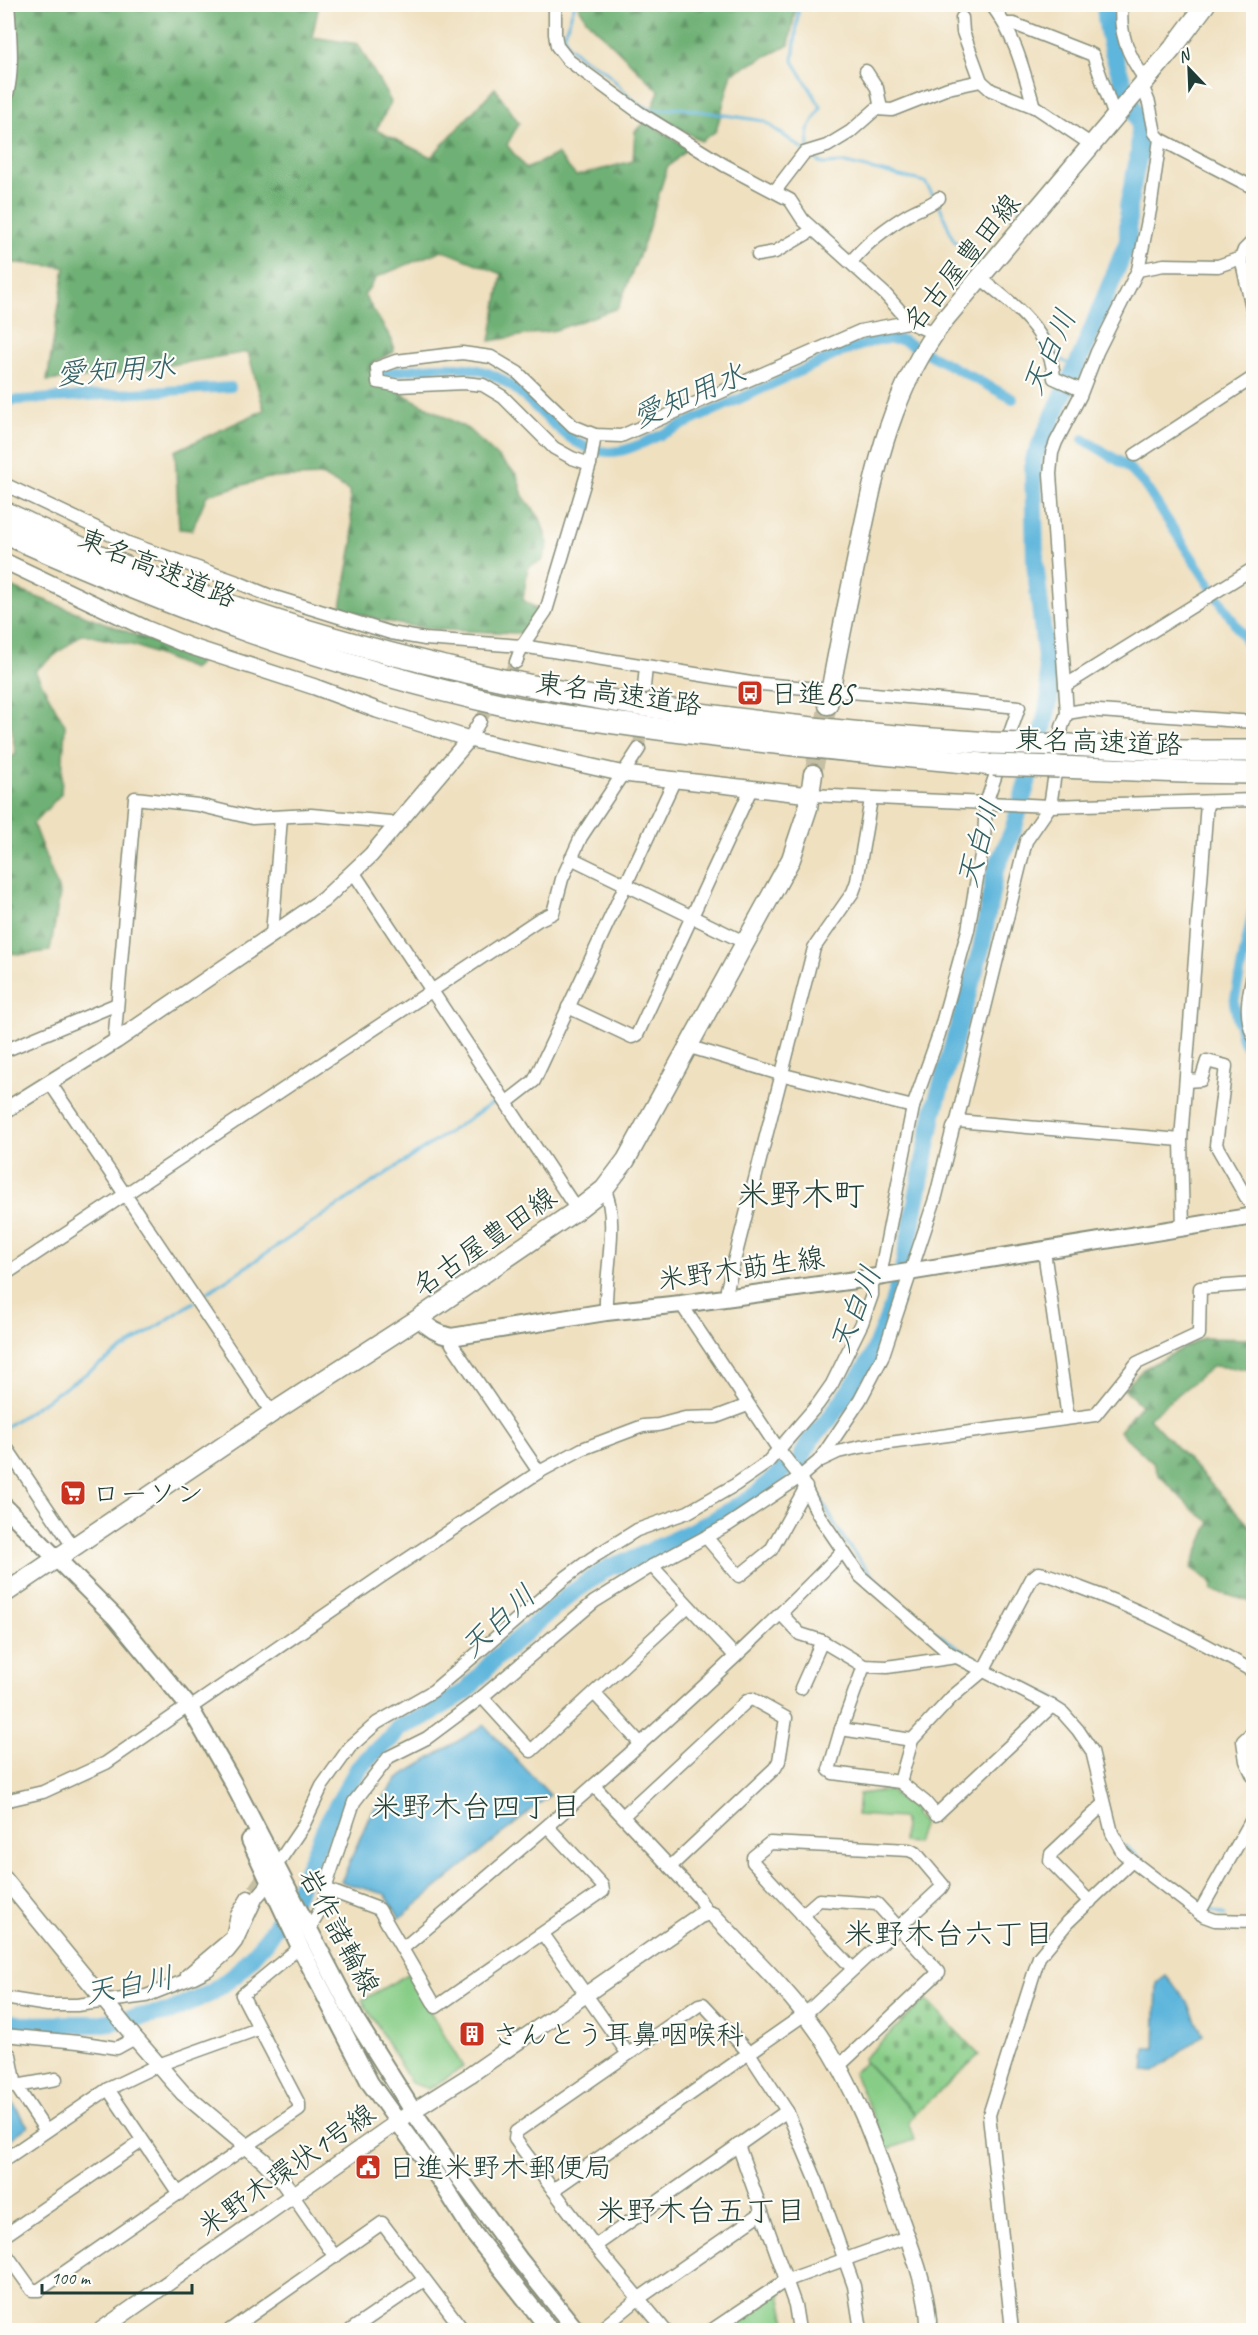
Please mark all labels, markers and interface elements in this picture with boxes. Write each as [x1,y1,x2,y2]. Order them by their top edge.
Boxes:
north arrow [1159,39,1219,99]
text: N [1175,44,1195,67]
street label: 名古屋豊田線 [895,186,1028,339]
water label: 天白川 [1013,303,1085,401]
water label: 愛知用水 [55,347,177,393]
water label: 愛知用水 [626,354,752,436]
street label: 東名高速道路 [73,520,242,615]
street label: 東名高速道路 [533,664,705,723]
place label: 日進BS [770,676,857,711]
bus stop icon: 日進BS [735,678,765,708]
street label: 東名高速道路 [1014,721,1184,762]
water label: 天白川 [948,794,1010,892]
district label: 米野木町 [737,1174,865,1215]
street label: 名古屋豊田線 [405,1179,563,1304]
street label: 米野木莇生線 [655,1239,827,1298]
water label: 天白川 [821,1260,889,1358]
place label: ローソン [92,1476,204,1511]
supermarket icon: ローソン [58,1478,88,1508]
water label: 天白川 [452,1576,544,1666]
district label: 米野木台四丁目 [371,1788,581,1826]
street label: 岩作諸輪線 [291,1861,388,2001]
district label: 米野木台六丁目 [844,1915,1054,1953]
water label: 天白川 [81,1958,177,2012]
place label: さんとう耳鼻咽喉科 [492,2017,744,2052]
building icon: さんとう耳鼻咽喉科 [457,2019,487,2049]
street label: 米野木環状1号線 [191,2095,382,2244]
place label: 日進米野木郵便局 [388,2150,612,2185]
public building icon: 日進米野木郵便局 [353,2152,383,2182]
district label: 米野木台五丁目 [596,2192,806,2230]
scale bar [42,2257,192,2295]
text: 100 m [51,2267,92,2289]

